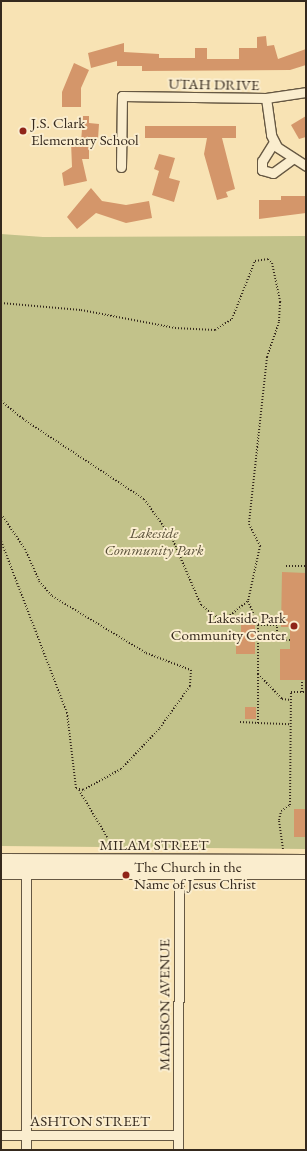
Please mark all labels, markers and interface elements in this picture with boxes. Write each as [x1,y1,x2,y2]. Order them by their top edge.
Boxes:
street label: UTAH DRIVE [168,74,260,94]
place label: J.S. Clark Elementary School [31,113,139,148]
marker: J.S. Clark Elementary School [18,126,28,136]
park label: Lakeside Community Park [104,523,204,558]
place label: Lakeside Park Community Center [171,608,286,643]
marker: Lakeside Park Community Center [289,621,299,631]
street label: MILAM STREET [100,836,208,854]
place label: The Church in the Name of Jesus Christ [134,857,256,892]
marker: The Church in the Name of Jesus Christ [121,870,131,880]
street label: MADISON AVENUE [155,939,173,1071]
street label: ASHTON STREET [30,1112,150,1130]

